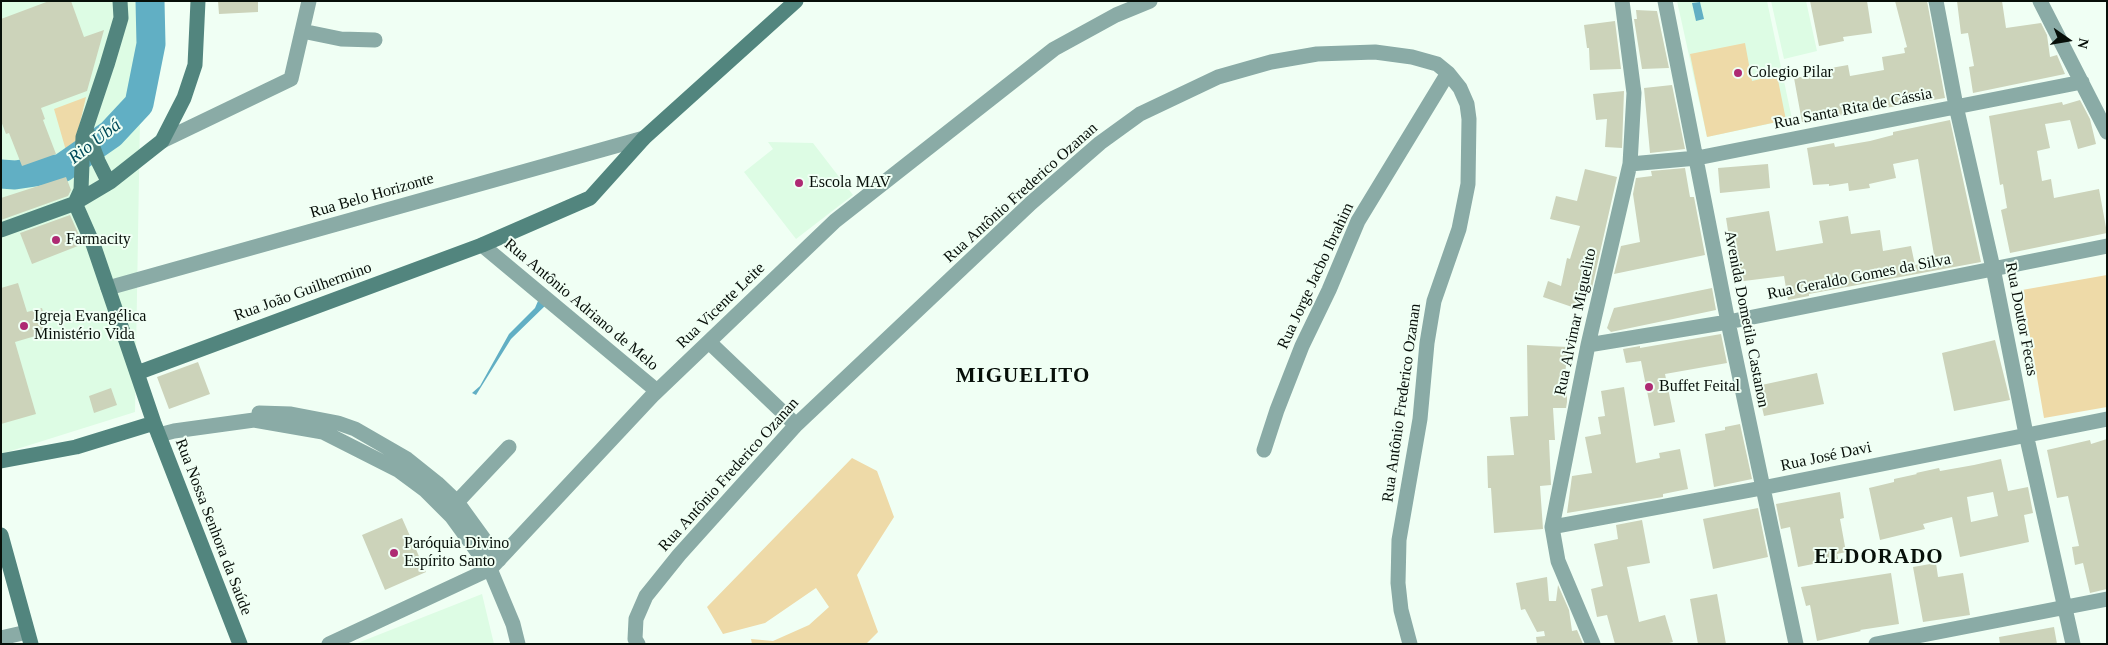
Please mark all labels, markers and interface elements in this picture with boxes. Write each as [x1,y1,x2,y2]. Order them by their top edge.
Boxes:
north arrow [2043,15,2093,65]
text: N [2075,37,2092,50]
place label: Colegio Pilar [1748,63,1833,83]
marker: Colegio Pilar [1732,67,1744,79]
street label: Rua Santa Rita de Cássia [1772,84,1934,134]
water label: Rio Ubá [65,115,125,169]
street label: Rua Antônio Frederico Ozanan [940,119,1102,267]
street label: Rua Belo Horizonte [308,169,436,223]
place label: Escola MAV [809,173,891,193]
marker: Escola MAV [793,177,805,189]
street label: Rua Jorge Jacbo Ibrahim [1274,200,1358,352]
street label: Avenida Dometila Castanon [1719,229,1773,409]
place label: Farmacity [66,230,131,250]
marker: Farmacity [50,234,62,246]
street label: Rua Antônio Adriano de Melo [500,235,662,375]
street label: Rua Alvimar Miguelito [1551,247,1601,397]
street label: Rua Geraldo Gomes da Silva [1766,250,1952,304]
street label: Rua João Guilhermino [232,258,374,326]
street label: Rua Vicente Leite [673,259,769,353]
street label: Rua Doutor Fecas [2001,260,2041,378]
street label: Rua Antônio Frederico Ozanan [1379,302,1425,504]
place label: Igreja Evangélica Ministério Vida [34,307,146,345]
marker: Igreja Evangélica Ministério Vida [18,320,30,332]
district label: MIGUELITO [955,364,1091,390]
place label: Buffet Feital [1659,377,1740,397]
marker: Buffet Feital [1643,381,1655,393]
street label: Rua Antônio Frederico Ozanan [655,394,803,556]
street label: Rua Nossa Senhora da Saúde [170,436,256,618]
street label: Rua José Davi [1779,438,1873,476]
place label: Paróquia Divino Espírito Santo [404,534,509,572]
district label: ELDORADO [1813,545,1945,571]
marker: Paróquia Divino Espírito Santo [388,547,400,559]

